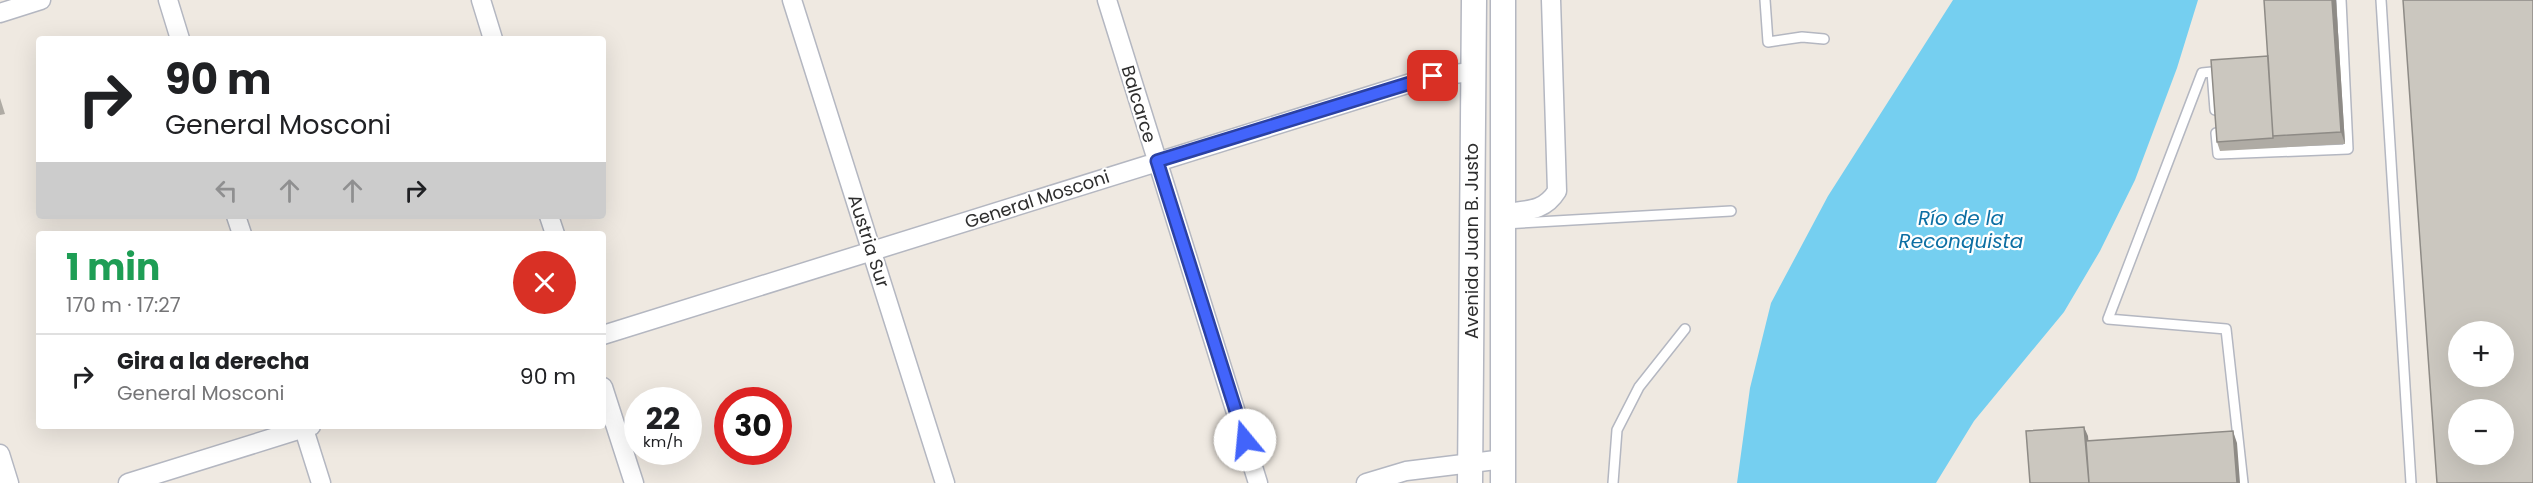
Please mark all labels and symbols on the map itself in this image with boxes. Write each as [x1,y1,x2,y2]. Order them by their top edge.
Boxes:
pin [1407,50,1458,101]
street label: Balcarce [1115,62,1163,146]
street label: Avenida Juan B. Justo [1459,143,1484,339]
street label: General Mosconi [961,164,1113,234]
street label: Austria Sur [842,191,896,291]
water label: Río de la Reconquista [1899,204,2023,255]
speed limit sign: 30 [714,387,792,465]
position arrow [1213,408,1277,472]

